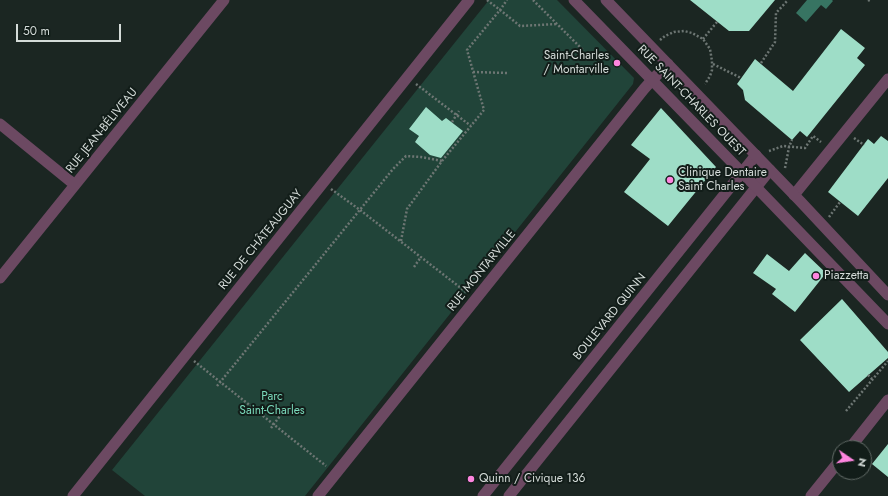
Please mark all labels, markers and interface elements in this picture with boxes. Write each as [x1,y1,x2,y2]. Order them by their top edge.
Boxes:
scale bar [18,16,123,42]
text: 50 m [23,22,50,40]
street label: RUE SAINT-CHARLES OUEST [634,43,748,159]
place label: Saint-Charles / Montarville [543,49,609,77]
marker: Saint-Charles / Montarville [612,58,622,68]
street label: RUE JEAN-BÉLIVEAU [63,86,141,176]
place label: Clinique Dentaire Saint Charles [678,166,767,194]
marker: Clinique Dentaire Saint Charles [665,175,675,185]
street label: RUE DE CHÂTEAUGUAY [216,187,306,293]
street label: RUE MONTARVILLE [445,228,519,314]
place label: Piazzetta [824,269,868,283]
street label: BOULEVARD QUINN [571,271,649,363]
marker: Piazzetta [811,271,821,281]
park label: Parc Saint-Charles [239,390,305,418]
north arrow [832,440,872,480]
text: N [854,456,871,469]
place label: Quinn / Civique 136 [479,472,585,486]
marker: Quinn / Civique 136 [466,474,476,484]

